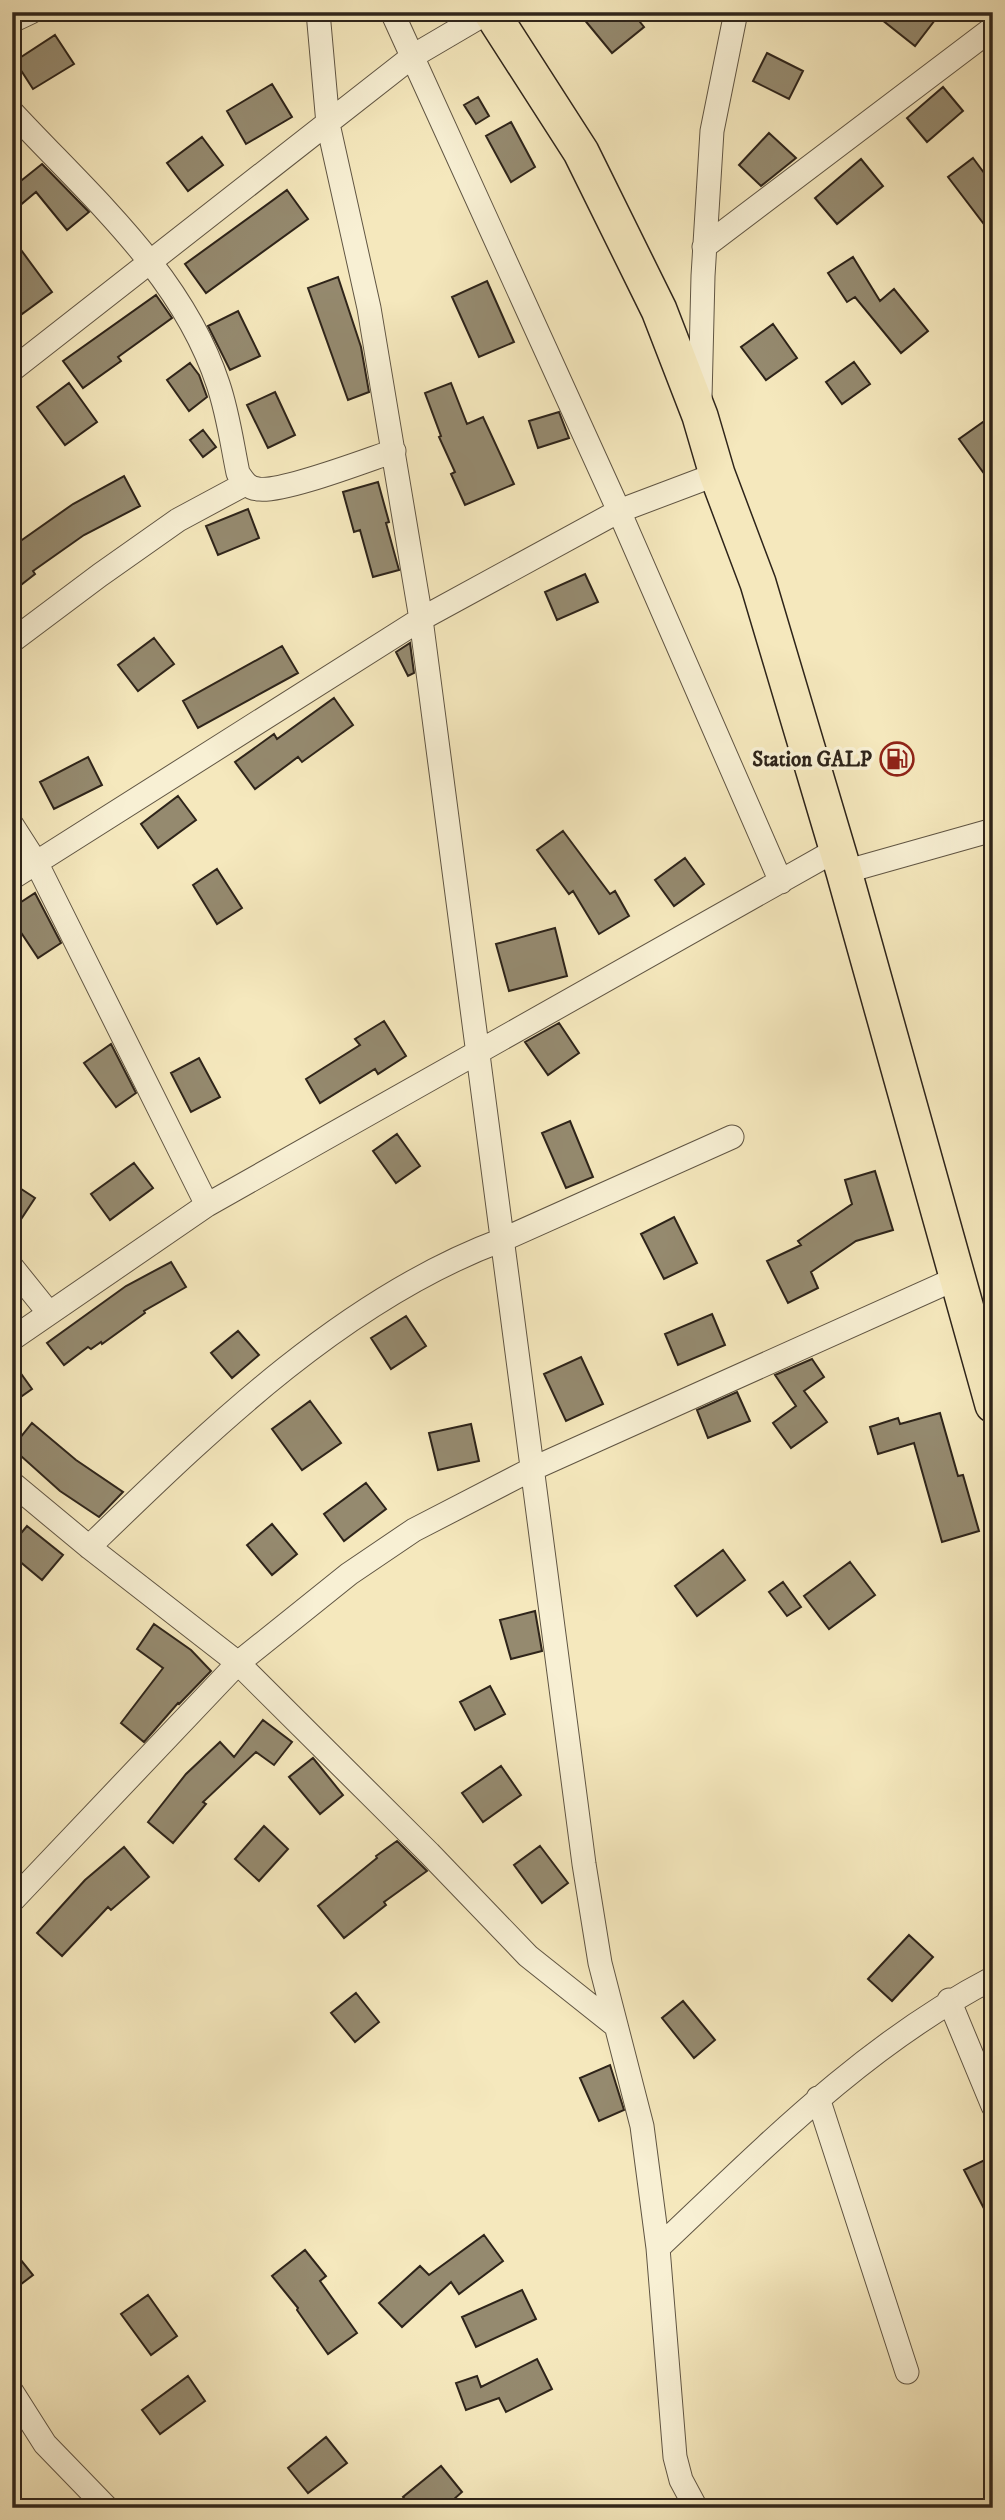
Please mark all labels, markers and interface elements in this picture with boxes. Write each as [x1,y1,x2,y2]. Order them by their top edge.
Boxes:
fuel station icon: Station GALP [878,740,916,778]
place label: Station GALP [752,747,873,773]

